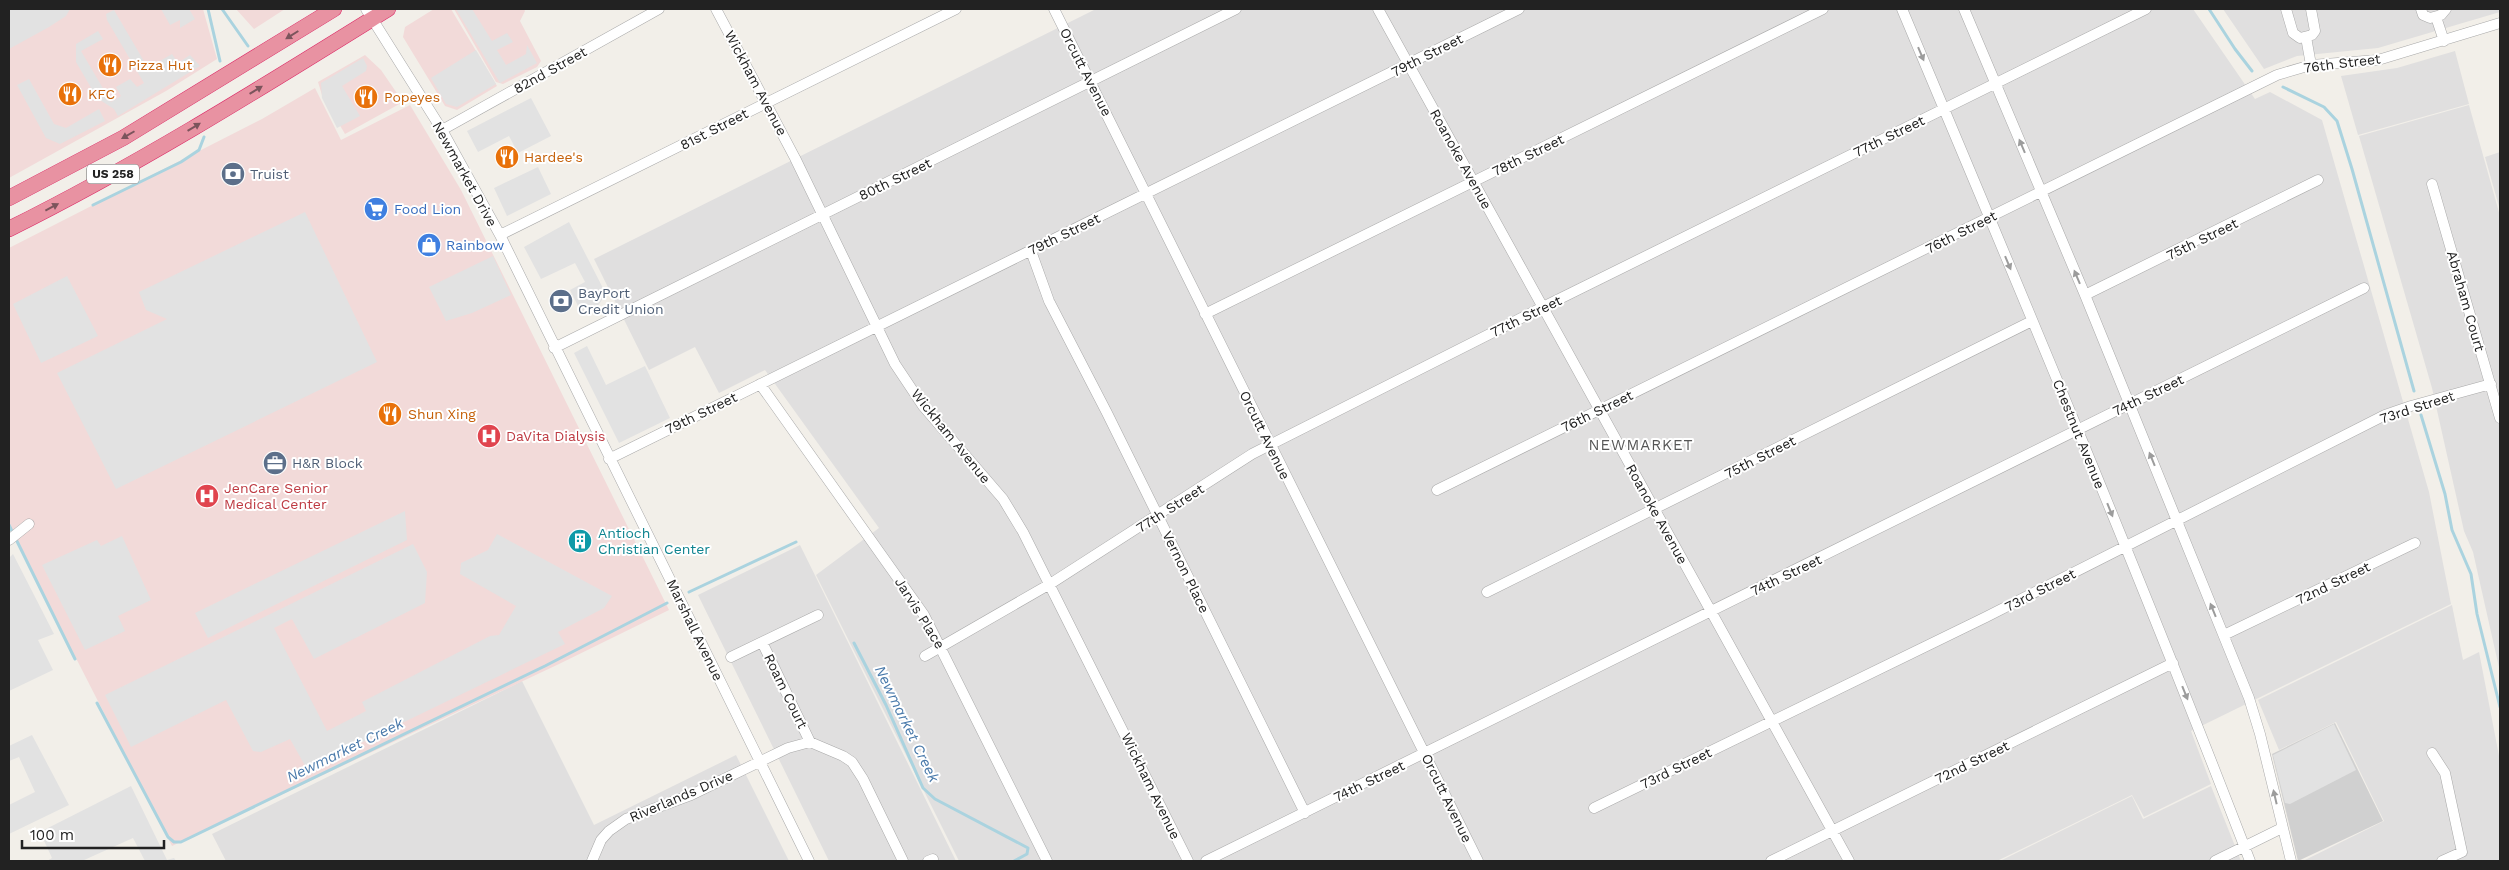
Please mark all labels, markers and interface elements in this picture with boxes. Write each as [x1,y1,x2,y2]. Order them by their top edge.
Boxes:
street label: Orcutt Avenue [1057,25,1115,119]
street label: Wickham Avenue [722,28,790,138]
one-way arrow [286,30,299,39]
street label: 79th Street [1389,30,1465,80]
street label: 82nd Street [511,43,589,97]
one-way arrow [1917,47,1925,61]
street label: 76th Street [2303,50,2382,76]
restaurant icon: Pizza Hut [97,52,123,78]
place label: Pizza Hut [128,57,192,73]
restaurant icon: KFC [57,81,83,107]
restaurant icon: Popeyes [353,84,379,110]
one-way arrow [249,85,262,94]
place label: KFC [88,86,115,102]
place label: Popeyes [384,89,440,105]
street label: 81st Street [677,105,751,153]
street label: Roanoke Avenue [1427,106,1495,212]
street label: 77th Street [1851,112,1927,160]
street label: Newmarket Drive [429,119,501,229]
one-way arrow [187,123,200,132]
one-way arrow [121,131,136,139]
street label: 78th Street [1490,131,1567,179]
one-way arrow [2018,139,2025,154]
restaurant icon: Hardee's [494,144,520,170]
place label: Hardee's [524,149,583,165]
street label: 80th Street [856,154,934,203]
bank icon: Truist [220,161,246,187]
road number: US 258 [87,164,139,183]
place label: Truist [250,166,289,182]
supermarket icon: Food Lion [363,196,389,222]
place label: Food Lion [394,201,461,217]
one-way arrow [45,203,60,211]
street label: 76th Street [1923,207,1999,257]
street label: 79th Street [1025,210,1103,258]
street label: 75th Street [2164,215,2240,263]
shop icon: Rainbow [416,232,442,258]
place label: Rainbow [446,237,505,253]
street label: Abraham Court [2444,249,2488,353]
one-way arrow [2005,255,2013,270]
one-way arrow [2072,269,2080,284]
place label: BayPort Credit Union [578,285,664,317]
bank icon: BayPort Credit Union [548,288,574,314]
street label: 77th Street [1488,292,1564,340]
street label: 74th Street [2110,371,2186,419]
street label: Chestnut Avenue [2050,377,2108,491]
street label: Wickham Avenue [908,386,994,486]
street label: 76th Street [1559,387,1635,435]
street label: 73rd Street [2378,387,2456,427]
street label: Orcutt Avenue [1237,388,1293,482]
street label: 79th Street [662,389,740,437]
restaurant icon: Shun Xing [377,401,403,427]
place label: Shun Xing [408,406,476,422]
hospital icon: DaVita Dialysis [476,423,502,449]
place label: DaVita Dialysis [506,428,605,444]
street label: 75th Street [1722,432,1798,482]
district label: NEWMARKET [1588,436,1694,454]
office icon: H&R Block [262,450,288,476]
one-way arrow [2148,451,2156,466]
place label: H&R Block [292,455,363,471]
street label: Roanoke Avenue [1623,461,1691,567]
place label: JenCare Senior Medical Center [224,480,328,512]
street label: 77th Street [1133,480,1207,536]
hospital icon: JenCare Senior Medical Center [194,483,220,509]
one-way arrow [2107,503,2115,517]
place label: Antioch Christian Center [598,525,710,557]
building icon: Antioch Christian Center [567,528,593,554]
street label: Vernon Place [1159,528,1213,616]
street label: 74th Street [1748,551,1824,599]
street label: 72nd Street [2293,558,2373,608]
street label: 73rd Street [2002,565,2078,615]
street label: Jarvis Place [892,574,948,652]
street label: Marshall Avenue [663,577,727,683]
one-way arrow [2209,603,2217,617]
street label: Roam Court [761,651,811,731]
water label: Newmarket Creek [871,663,944,786]
one-way arrow [2182,685,2189,700]
water label: Newmarket Creek [284,713,407,786]
street label: Wickham Avenue [1118,730,1184,842]
street label: 72nd Street [1932,737,2012,787]
street label: 73rd Street [1638,744,1714,792]
street label: Orcutt Avenue [1419,751,1475,845]
street label: 74th Street [1331,757,1407,805]
street label: Riverlands Drive [627,767,735,825]
one-way arrow [2271,789,2279,804]
scale bar [22,818,165,850]
text: 100 m [30,826,74,844]

